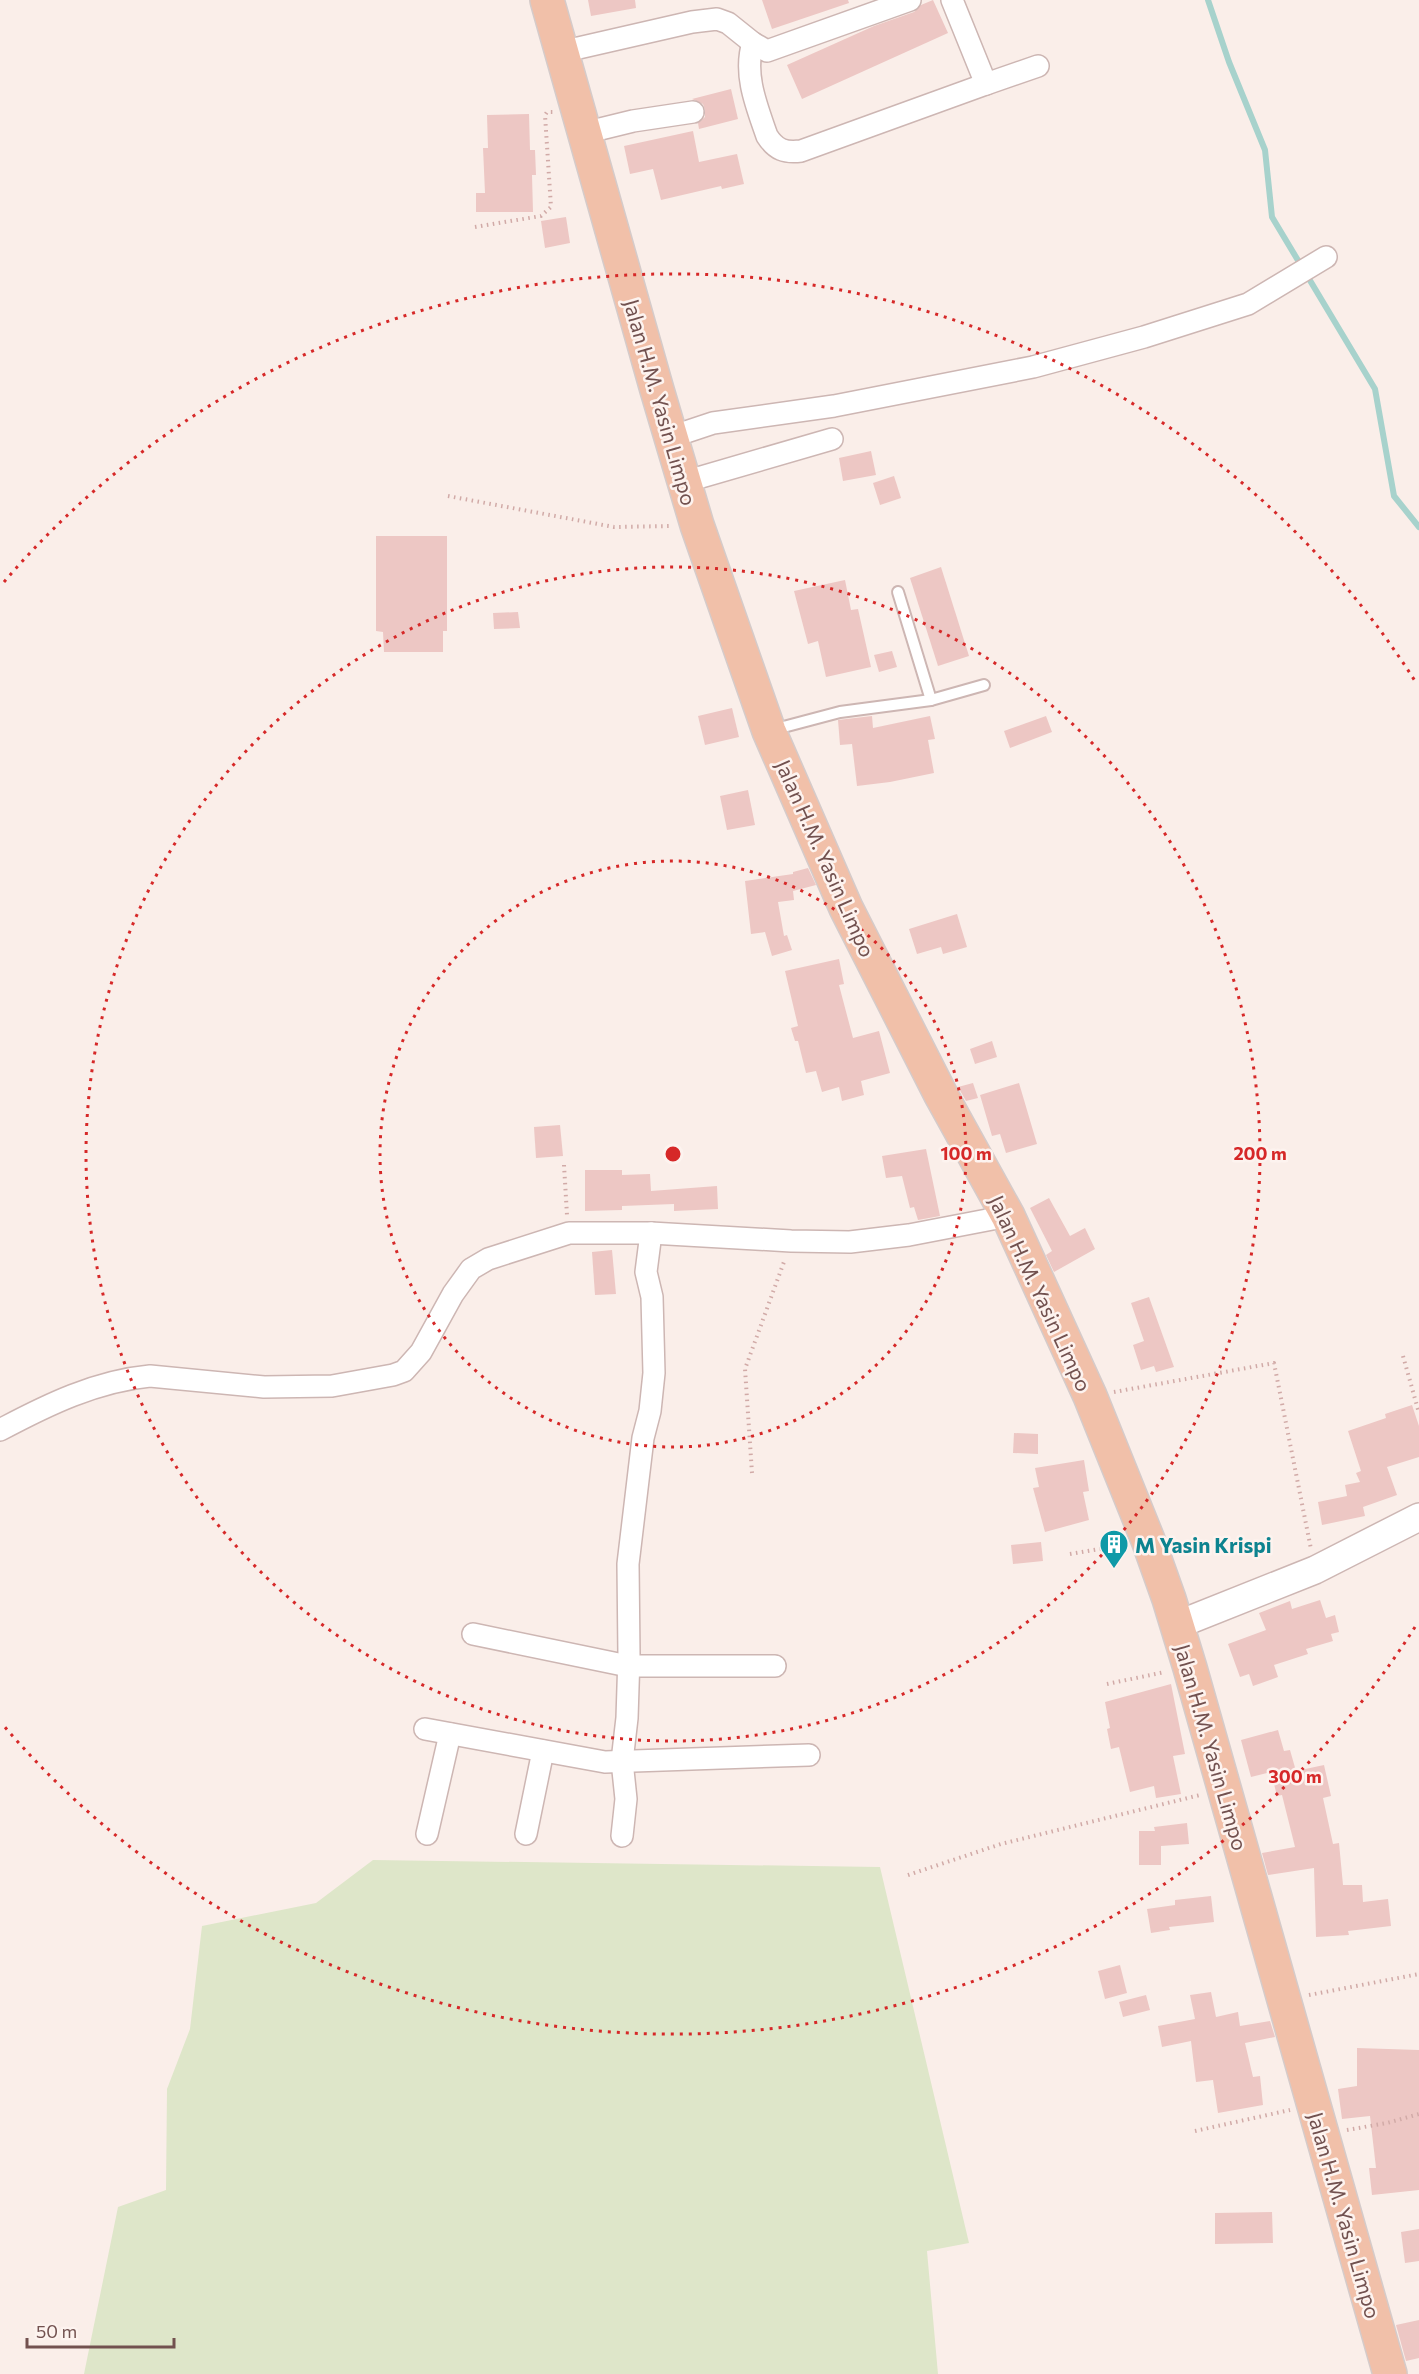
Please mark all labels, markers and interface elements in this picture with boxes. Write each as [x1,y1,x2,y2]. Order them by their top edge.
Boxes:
street label: Jalan H.M. Yasin Limpo [620,296,702,508]
street label: Jalan H.M. Yasin Limpo [771,755,881,961]
text: 100 m [940,1142,992,1164]
text: 200 m [1233,1142,1287,1164]
centre of rings [663,1144,683,1164]
street label: Jalan H.M. Yasin Limpo [985,1191,1097,1395]
building icon: M Yasin Krispi [1098,1528,1130,1570]
place label: M Yasin Krispi [1135,1532,1272,1557]
street label: Jalan H.M. Yasin Limpo [1171,1641,1253,1853]
text: 300 m [1268,1765,1322,1787]
street label: Jalan H.M. Yasin Limpo [1304,2109,1386,2321]
scale bar [27,2311,174,2349]
text: 50 m [36,2320,77,2342]

